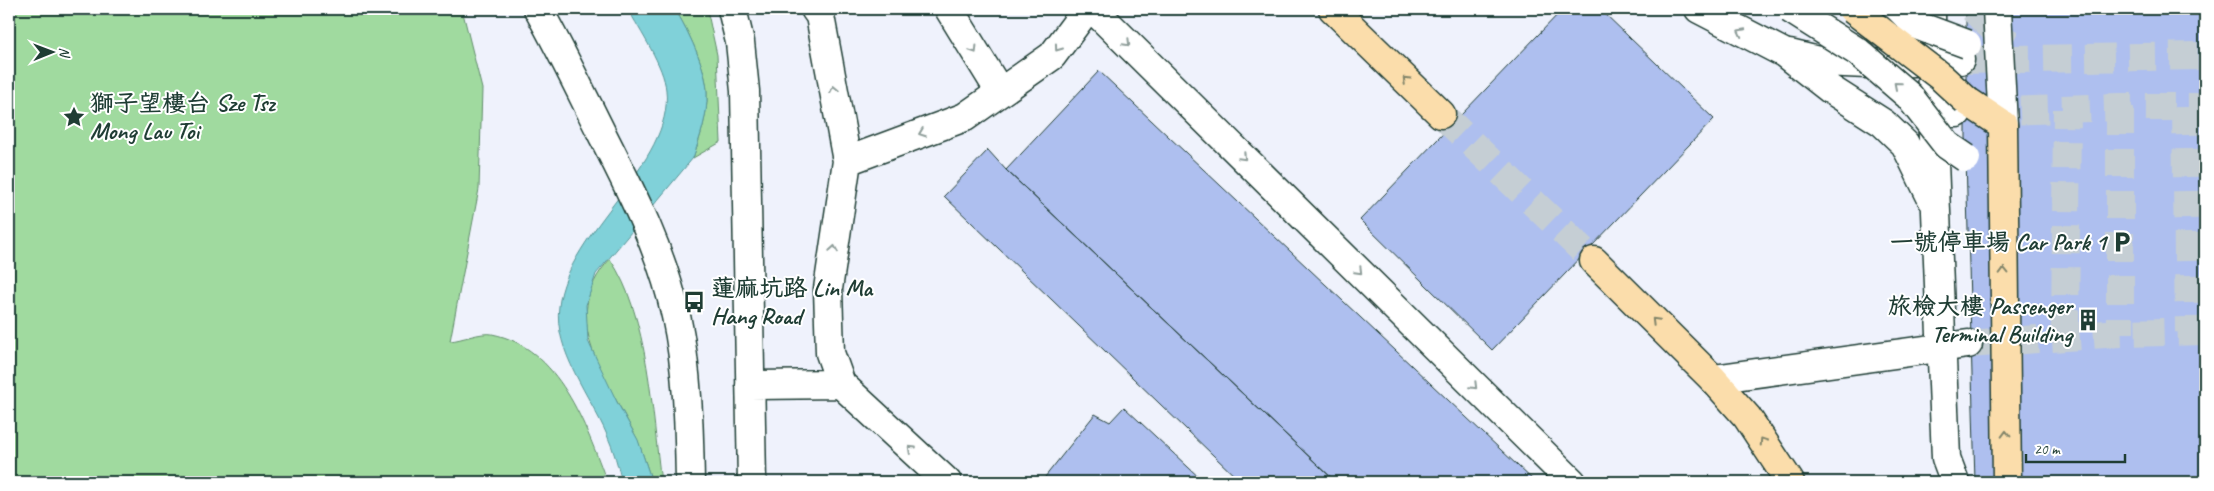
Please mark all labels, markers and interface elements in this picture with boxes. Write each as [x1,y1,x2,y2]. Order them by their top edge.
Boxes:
north arrow [28,28,78,78]
one-way arrow [1737,28,1746,38]
one-way arrow [1122,37,1131,46]
one-way arrow [1055,42,1064,52]
one-way arrow [968,45,978,54]
text: N [56,47,73,59]
one-way arrow [1403,76,1412,85]
one-way arrow [1893,82,1902,91]
one-way arrow [829,85,839,94]
place label: 獅子望樓台 Sze Tsz Mong Lau Toi [90,88,277,146]
place icon: 獅子望樓台 Sze Tsz Mong Lau Toi [61,104,87,130]
one-way arrow [918,127,927,137]
one-way arrow [1237,151,1246,160]
place label: 一號停車場 Car Park 1 [1890,227,2109,257]
parking icon: 一號停車場 Car Park 1 [2109,229,2135,255]
one-way arrow [828,245,838,254]
one-way arrow [1353,266,1362,275]
one-way arrow [1999,267,2009,274]
place label: 蓮麻坑路 Lin Ma Hang Road [711,273,874,331]
bus stop icon: 蓮麻坑路 Lin Ma Hang Road [681,289,707,315]
place label: 旅檢大樓 Passenger Terminal Building [1888,291,2074,349]
building icon: 旅檢大樓 Passenger Terminal Building [2075,307,2101,333]
one-way arrow [1651,318,1660,327]
one-way arrow [1468,380,1477,389]
one-way arrow [2001,429,2012,437]
scale bar [2026,431,2125,463]
one-way arrow [1760,438,1769,447]
text: 20 m [2034,440,2061,459]
one-way arrow [907,446,916,455]

